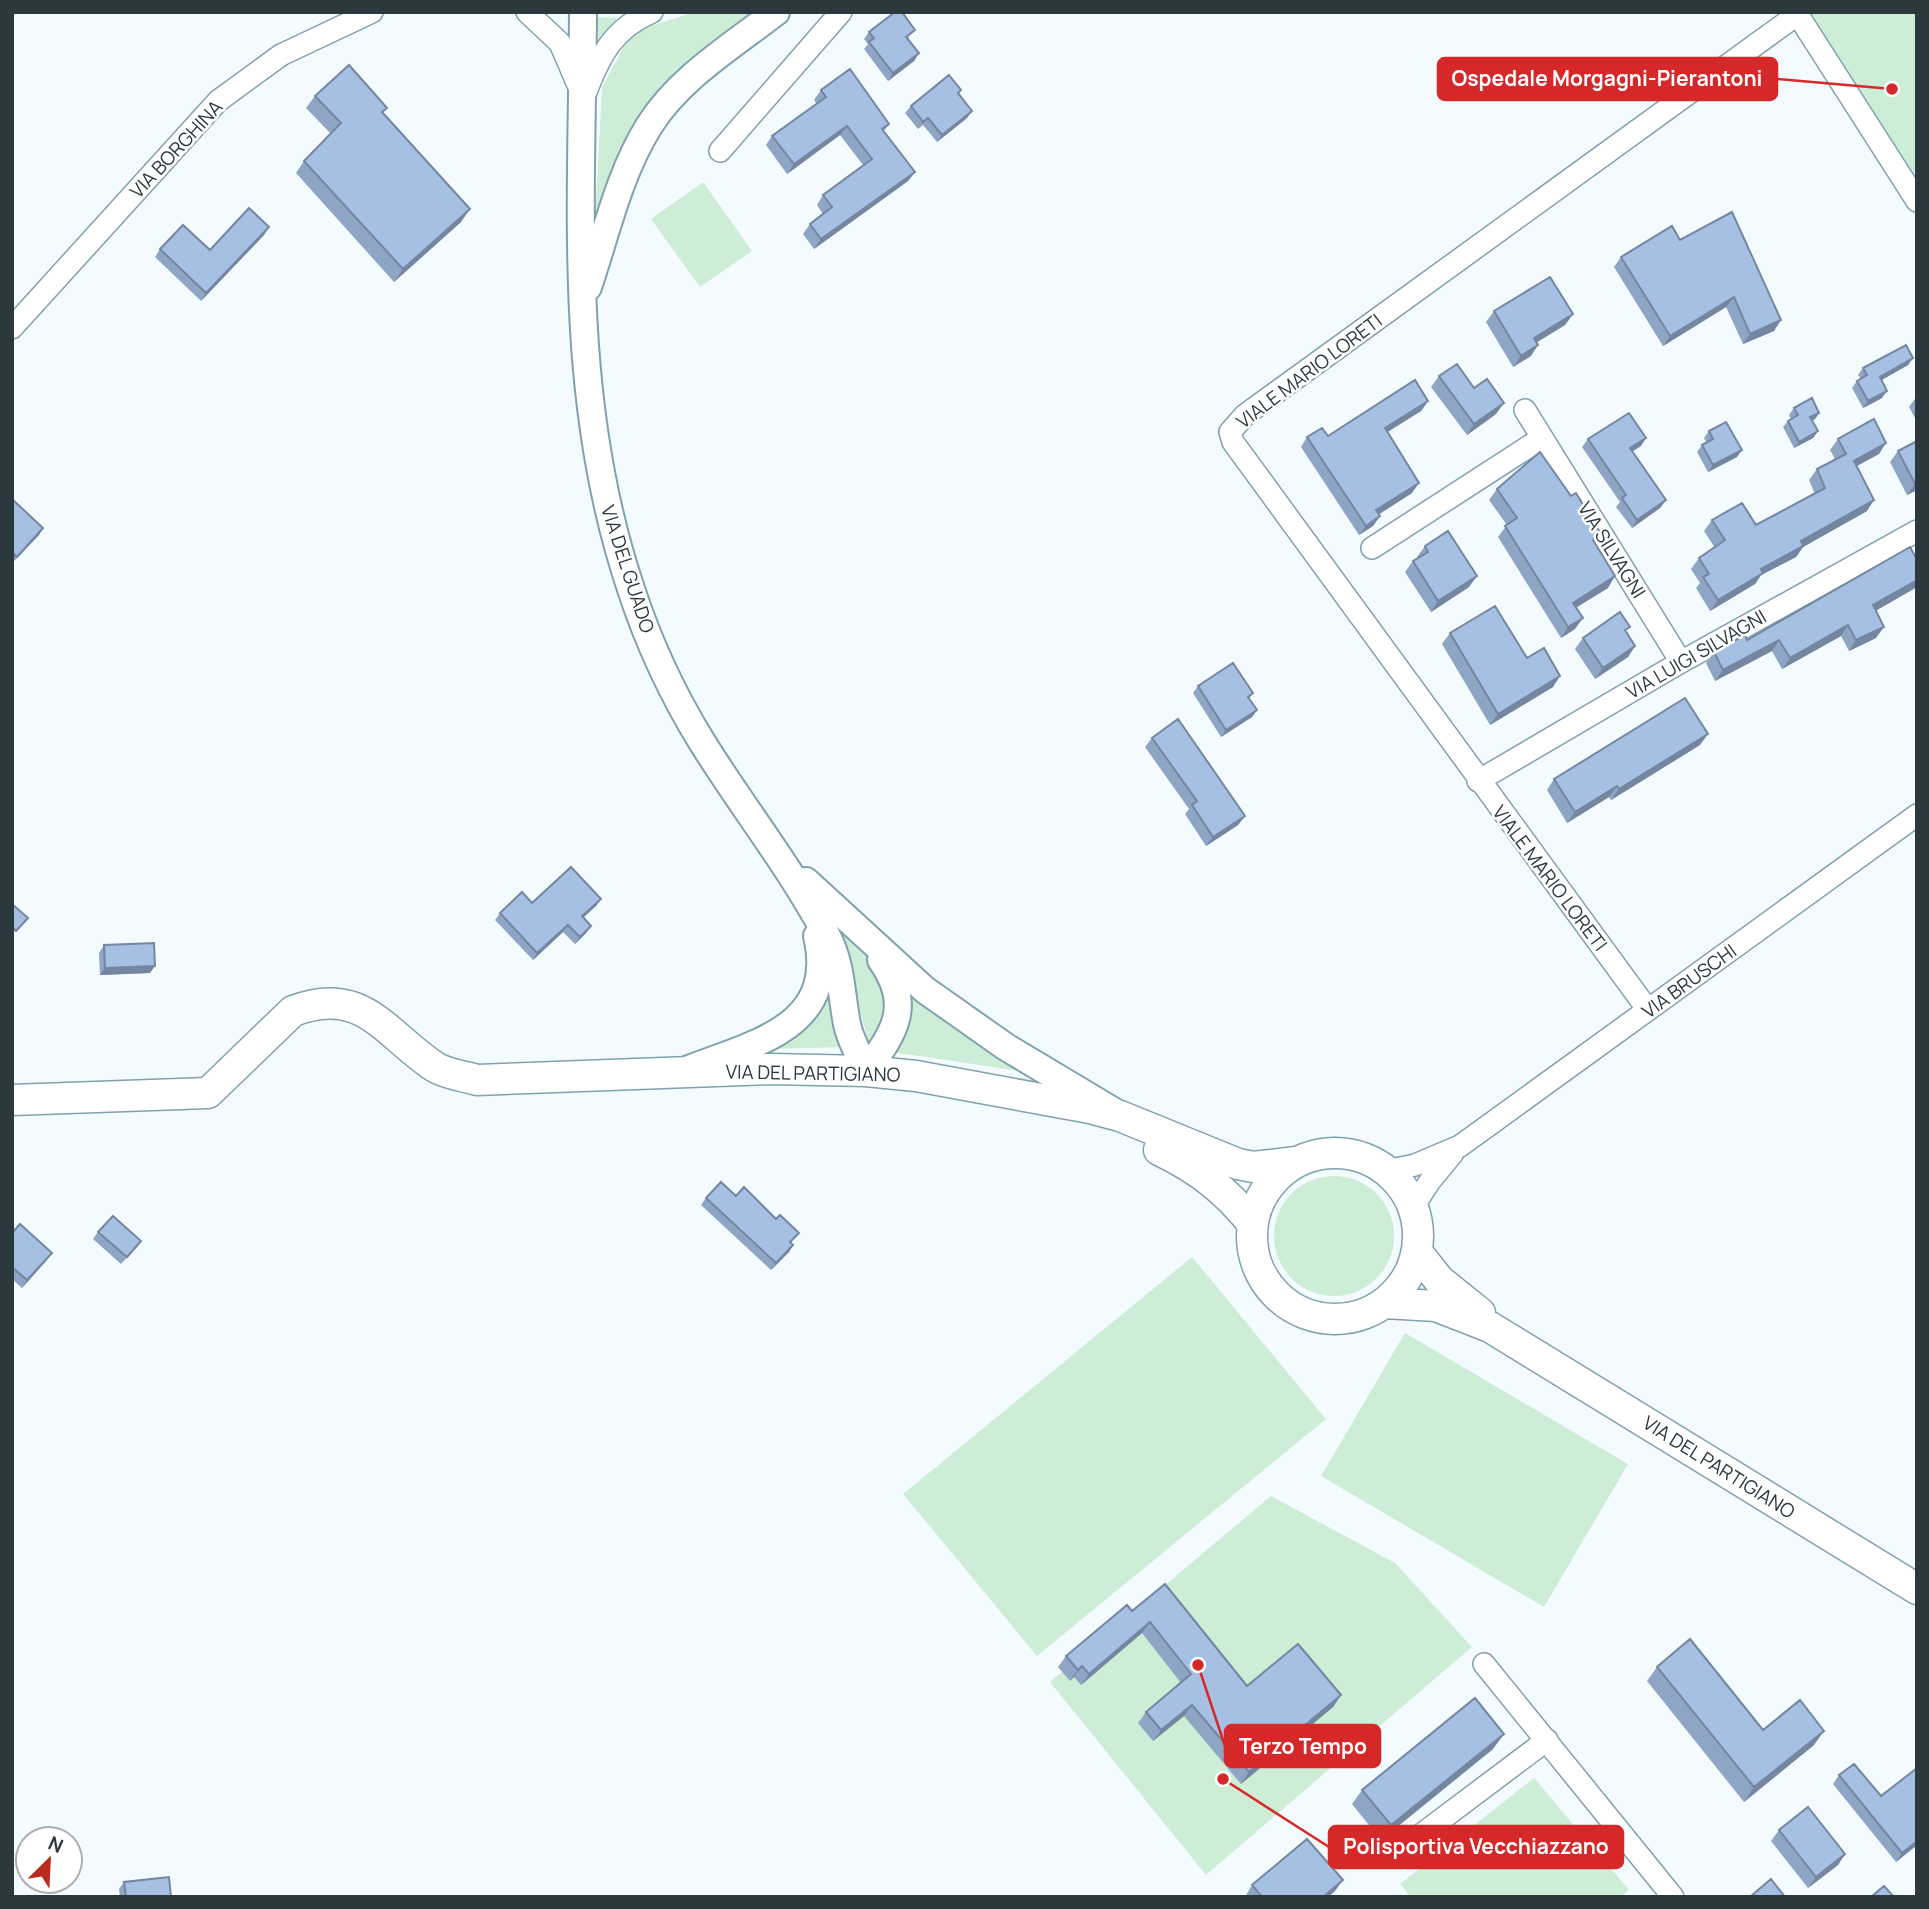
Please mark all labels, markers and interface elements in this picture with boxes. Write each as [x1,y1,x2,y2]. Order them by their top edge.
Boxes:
callout: Ospedale Morgagni-Pierantoni [1438,58,1777,100]
text: Ospedale Morgagni-Pierantoni [1452,64,1763,92]
street label: VIA BORGHINA [124,94,228,204]
street label: VIALE MARIO LORETI [1231,308,1387,434]
street label: VIA SILVAGNI [1572,497,1652,603]
street label: VIA DEL GUADO [595,502,661,636]
street label: VIA LUIGI SILVAGNI [1621,603,1771,705]
street label: VIALE MARIO LORETI [1487,800,1613,956]
street label: VIA BRUSCHI [1637,938,1741,1024]
street label: VIA DEL PARTIGIANO [725,1058,901,1088]
street label: VIA DEL PARTIGIANO [1638,1410,1800,1524]
callout: Terzo Tempo [1225,1725,1380,1767]
text: Terzo Tempo [1239,1732,1367,1760]
north arrow [14,1825,84,1895]
callout: Polisportiva Vecchiazzano [1329,1826,1623,1868]
text: N [44,1830,67,1859]
text: Polisportiva Vecchiazzano [1343,1832,1609,1860]

